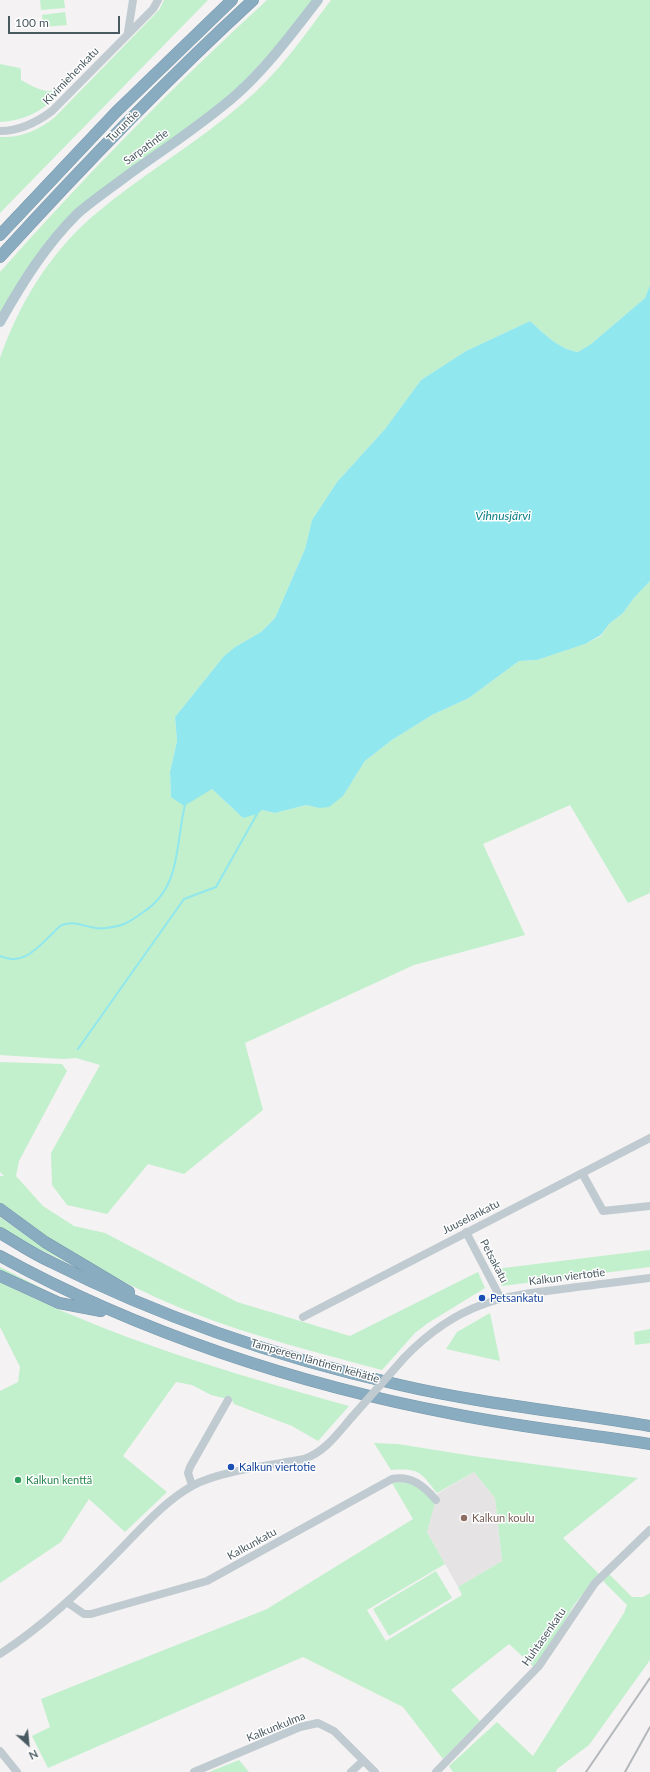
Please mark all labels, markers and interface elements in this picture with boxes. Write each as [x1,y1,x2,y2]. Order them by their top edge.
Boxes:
scale bar [10,8,122,34]
text: 100 m [15,15,49,30]
street label: Kivimiehenkatu [40,44,102,108]
street label: Turuntie [104,107,142,145]
street label: Sarpatintie [121,126,171,168]
water label: Vihnusjärvi [475,509,531,523]
street label: Juuselankatu [440,1197,502,1237]
street label: Petsakatu [477,1237,511,1285]
street label: Kalkun viertotie [528,1266,606,1288]
place label: Petsankatu [490,1291,543,1305]
marker: Petsankatu [477,1293,487,1303]
street label: Tampereen läntinen kehätie [249,1336,381,1386]
place label: Kalkun viertotie [239,1460,316,1474]
marker: Kalkun viertotie [226,1462,236,1472]
place label: Kalkun kenttä [26,1473,92,1487]
marker: Kalkun kenttä [13,1475,23,1485]
place label: Kalkun koulu [472,1511,534,1525]
marker: Kalkun koulu [459,1513,469,1523]
street label: Kalkunkatu [225,1525,279,1563]
street label: Huhtasenkatu [519,1605,569,1669]
street label: Kalkunkulma [245,1709,307,1745]
north arrow [8,1724,48,1764]
text: N [27,1747,40,1763]

